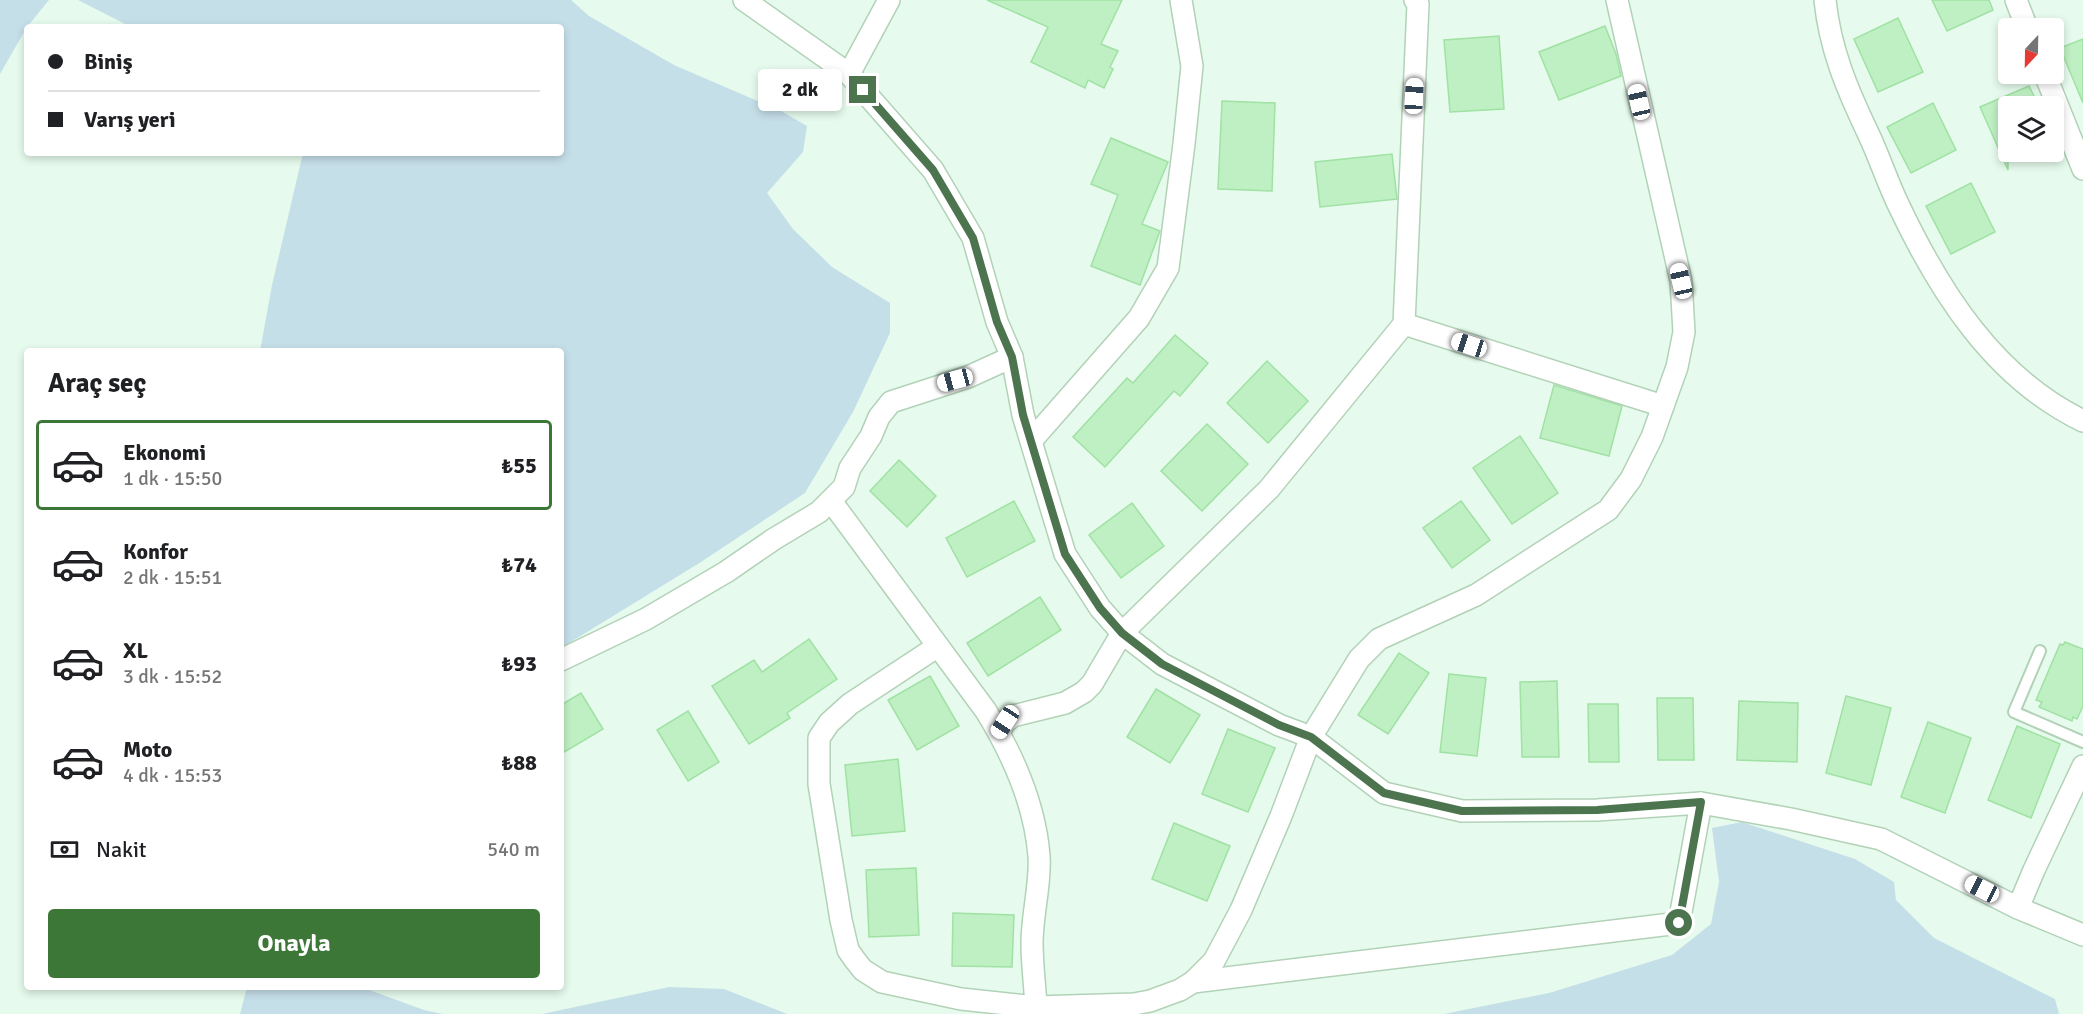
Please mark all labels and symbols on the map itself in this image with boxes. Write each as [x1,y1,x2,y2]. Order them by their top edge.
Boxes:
north arrow [1998,18,2064,84]
callout: 2 dk [758,69,842,111]
route end [849,76,876,103]
car [1404,78,1424,114]
car [1626,82,1652,122]
car [1668,261,1694,301]
car [1449,331,1489,359]
car [935,367,975,393]
car [988,702,1022,742]
car [1962,873,2002,905]
route start [1665,909,1692,936]

